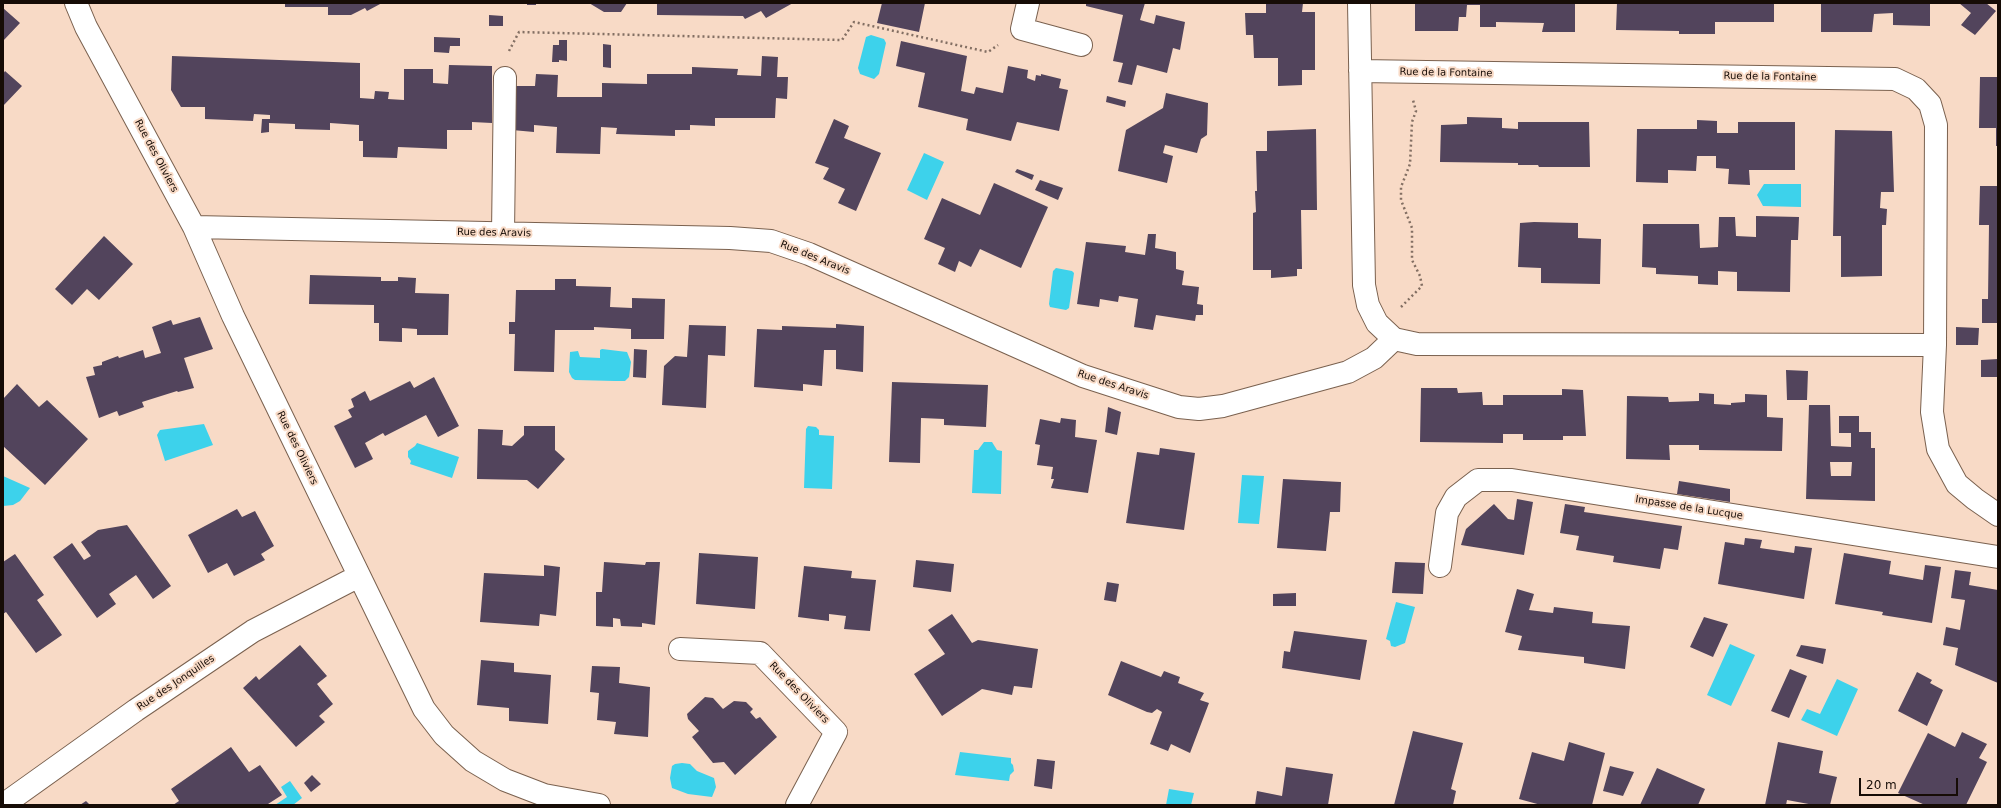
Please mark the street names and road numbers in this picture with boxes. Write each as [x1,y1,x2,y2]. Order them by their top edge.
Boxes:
street label: Rue de la Fontaine [1399,66,1493,80]
street label: Rue de la Fontaine [1723,70,1817,84]
street label: Rue des Oliviers [132,118,180,194]
street label: Rue des Aravis [457,226,531,240]
street label: Rue des Aravis [778,239,852,277]
street label: Rue des Aravis [1076,368,1150,402]
street label: Rue des Oliviers [274,409,320,487]
street label: Impasse de la Lucque [1634,494,1744,522]
street label: Rue des Jonquilles [135,653,217,713]
street label: Rue des Oliviers [767,660,831,726]

